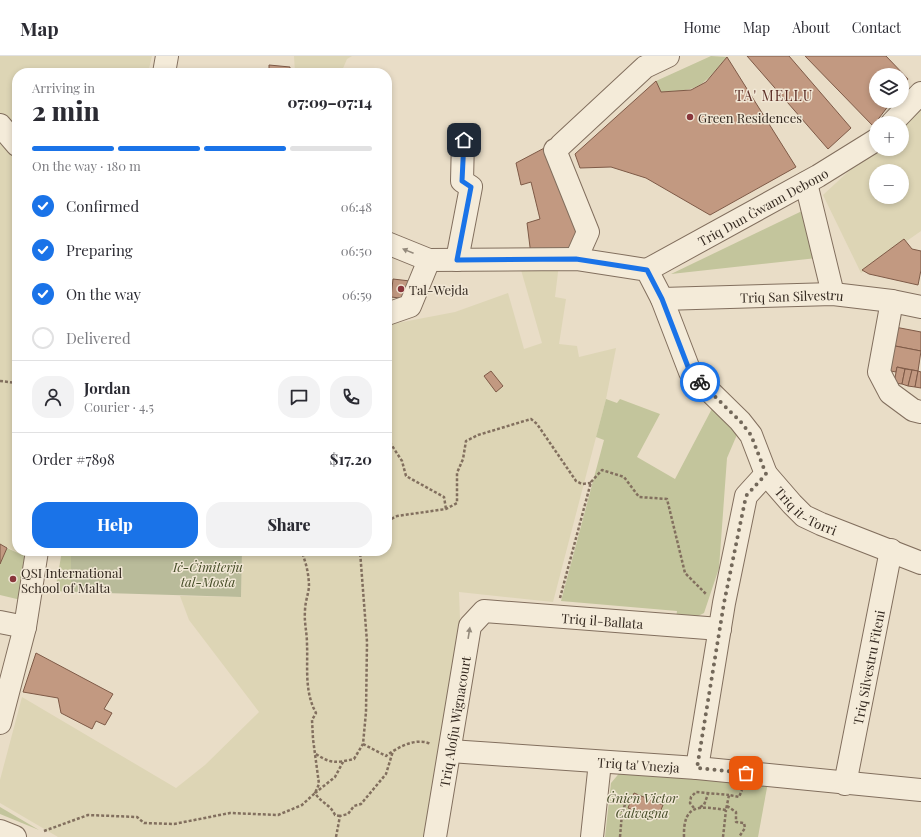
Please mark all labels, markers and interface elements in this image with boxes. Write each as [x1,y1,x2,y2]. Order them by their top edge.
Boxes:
text: Map [20,15,59,41]
text: Home [683,18,721,37]
text: Map [743,18,770,37]
text: About [792,18,830,37]
text: Contact [852,18,901,37]
map controls [869,68,909,204]
button: layers [869,68,909,108]
text: Arriving in [32,79,95,96]
district label: TA' MELLU [735,86,813,105]
text: 07:09–07:14 [288,92,372,112]
text: 2 min [32,93,100,128]
place label: Green Residences [698,109,802,126]
marker: Green Residences [685,112,695,122]
button: + [869,116,909,156]
pin [447,123,481,157]
icon: home [453,129,475,151]
text: On the way · 180 m [32,157,141,174]
street label: Triq Dun Ġwann Debono [695,164,831,249]
button: − [869,164,909,204]
icon: check [32,195,54,217]
text: Confirmed [66,196,139,216]
text: 06:48 [341,198,372,215]
icon: check [32,239,54,261]
text: Preparing [66,240,133,260]
text: 06:50 [341,242,372,259]
one-way arrow [401,248,413,254]
place label: Tal-Wejda [409,281,469,298]
icon: check [32,283,54,305]
text: On the way [66,284,141,304]
marker: Tal-Wejda [396,284,406,294]
street label: Triq San Silvestru [740,285,845,305]
text: 06:59 [342,286,372,303]
text: Delivered [66,328,131,348]
courier [680,362,720,402]
icon: bike [689,371,711,393]
button: person [32,376,74,418]
button: chat [278,376,320,418]
button: phone [330,376,372,418]
text: Jordan [84,378,130,398]
text: Courier · 4.5 [84,398,154,415]
text: Order #7898 [32,449,115,469]
text: $17.20 [330,449,372,469]
street label: Triq it-Torri [772,483,840,538]
button: Help [32,502,198,548]
button: Share [206,502,372,548]
park label: Iċ-Ċimiterju tal-Mosta [172,558,243,590]
place label: QSI International School of Malta [21,564,122,596]
marker: QSI International School of Malta [8,574,18,584]
street label: Triq il-Ballata [561,608,644,632]
street label: Triq Silvestru Fiteni [848,608,888,726]
one-way arrow [466,627,472,639]
street label: Triq Alofju Wignacourt [435,654,473,788]
street label: Triq ta' Vnezja [597,753,681,775]
pin [729,756,763,790]
icon: bag [735,762,757,784]
park label: Ġnien Victor Calvagna [606,789,678,821]

